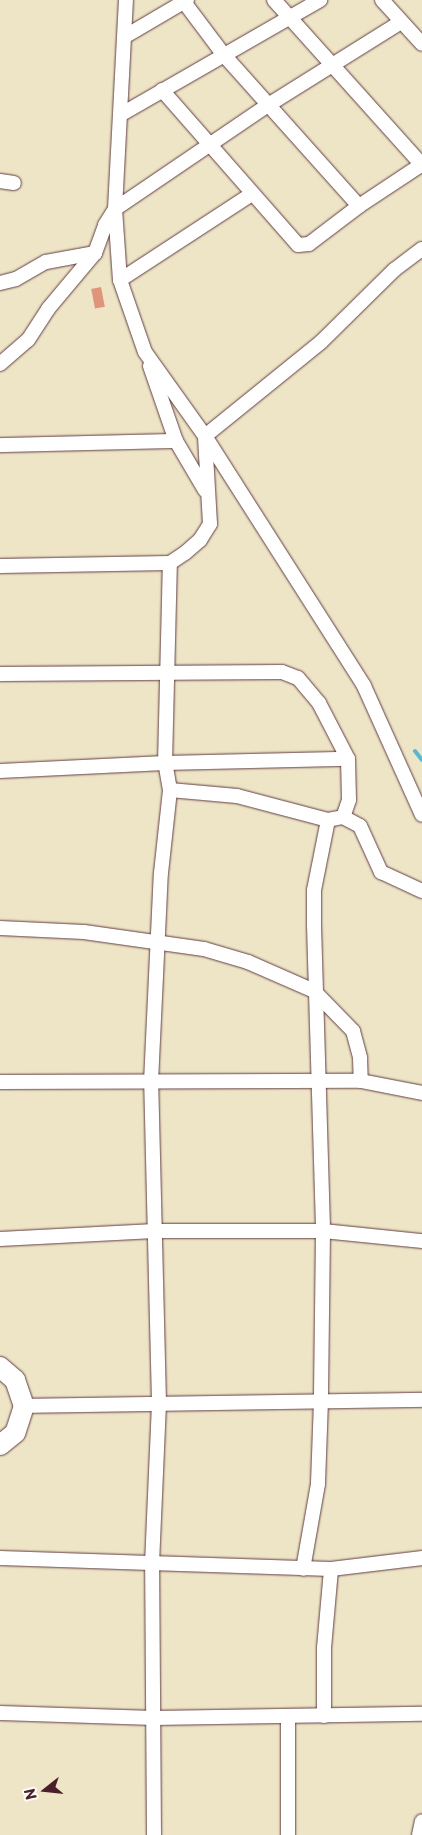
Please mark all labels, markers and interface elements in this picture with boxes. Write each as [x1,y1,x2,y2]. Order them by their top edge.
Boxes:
north arrow [20,1765,70,1815]
text: N [18,1786,42,1802]

